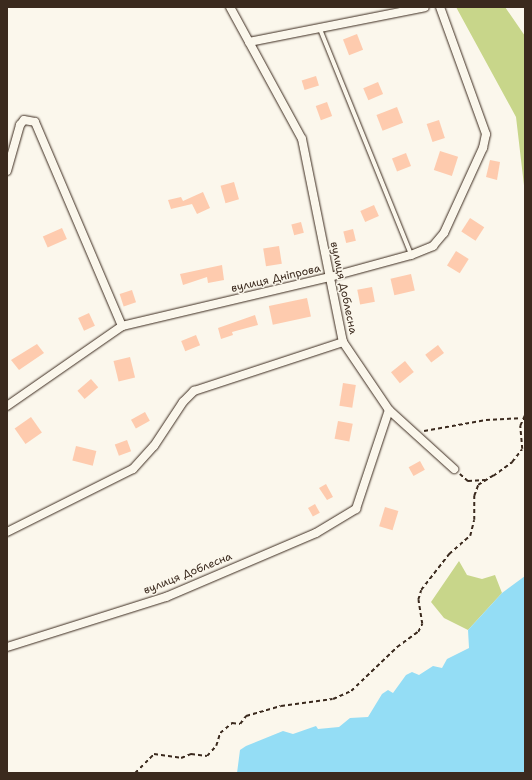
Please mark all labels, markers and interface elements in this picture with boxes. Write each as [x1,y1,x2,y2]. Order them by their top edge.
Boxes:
street label: вулиця Доблесна [327,241,359,335]
street label: вулиця Дніпрова [230,262,322,296]
street label: вулиця Доблесна [142,550,234,598]

